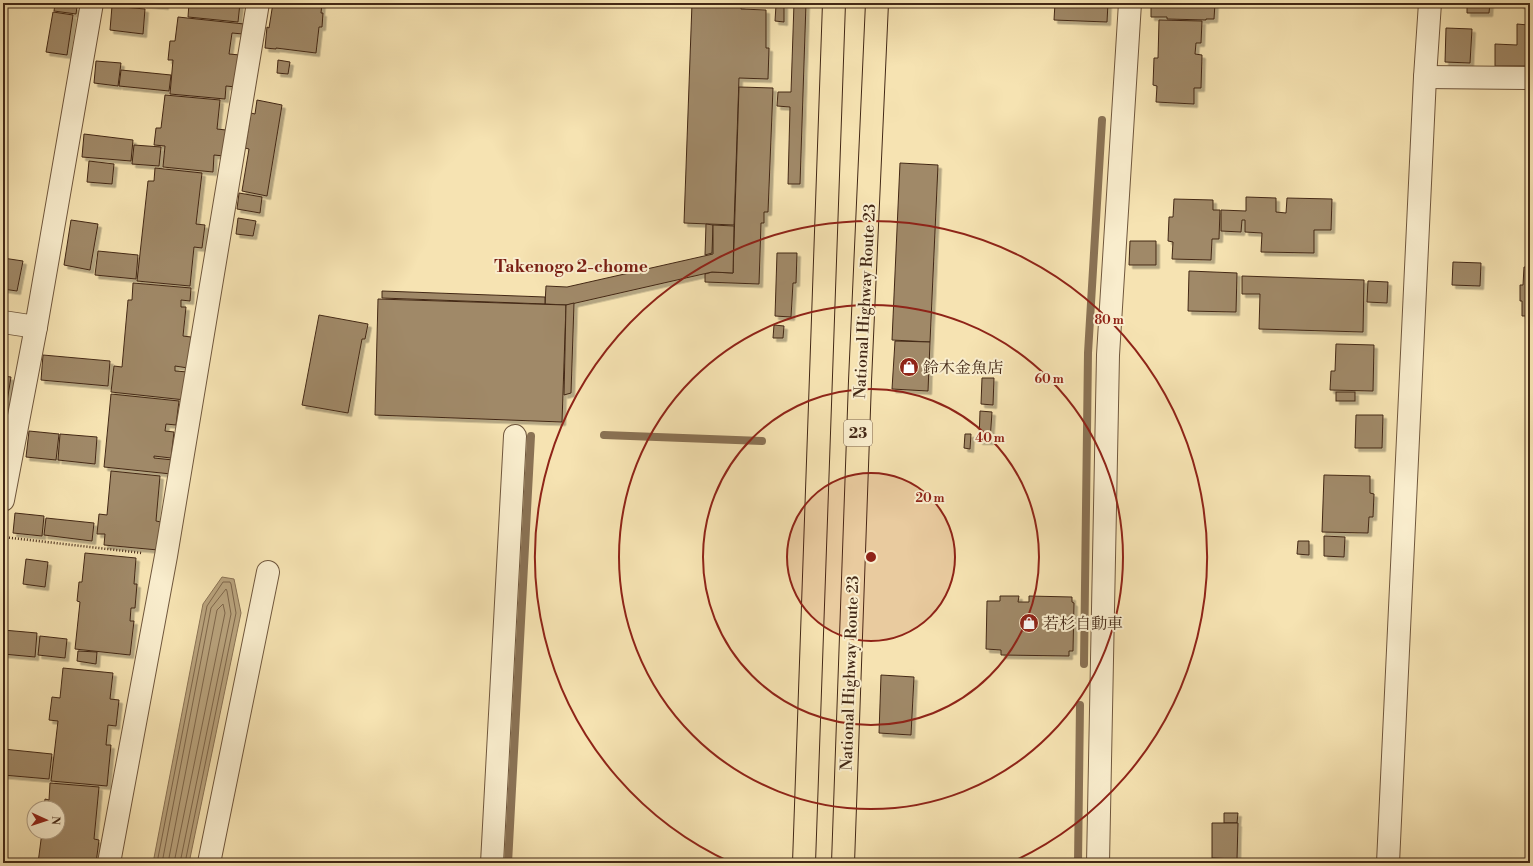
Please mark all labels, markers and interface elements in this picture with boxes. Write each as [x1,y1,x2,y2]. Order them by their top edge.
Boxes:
street label: National Highway Route 23 [850,203,880,399]
district label: Takenogo 2-chome [494,256,648,278]
text: 80 m [1094,313,1124,328]
shop icon: 鈴木金魚店 [898,356,920,378]
place label: 鈴木金魚店 [922,358,1003,378]
text: 60 m [1034,372,1064,387]
road number: 23 [844,420,872,446]
text: 40 m [975,431,1005,446]
text: 20 m [915,491,945,506]
centre of rings [864,550,878,564]
street label: National Highway Route 23 [837,575,863,771]
shop icon: 若杉自動車 [1018,612,1040,634]
place label: 若杉自動車 [1043,614,1123,634]
north arrow [26,800,66,840]
text: N [48,816,62,825]

